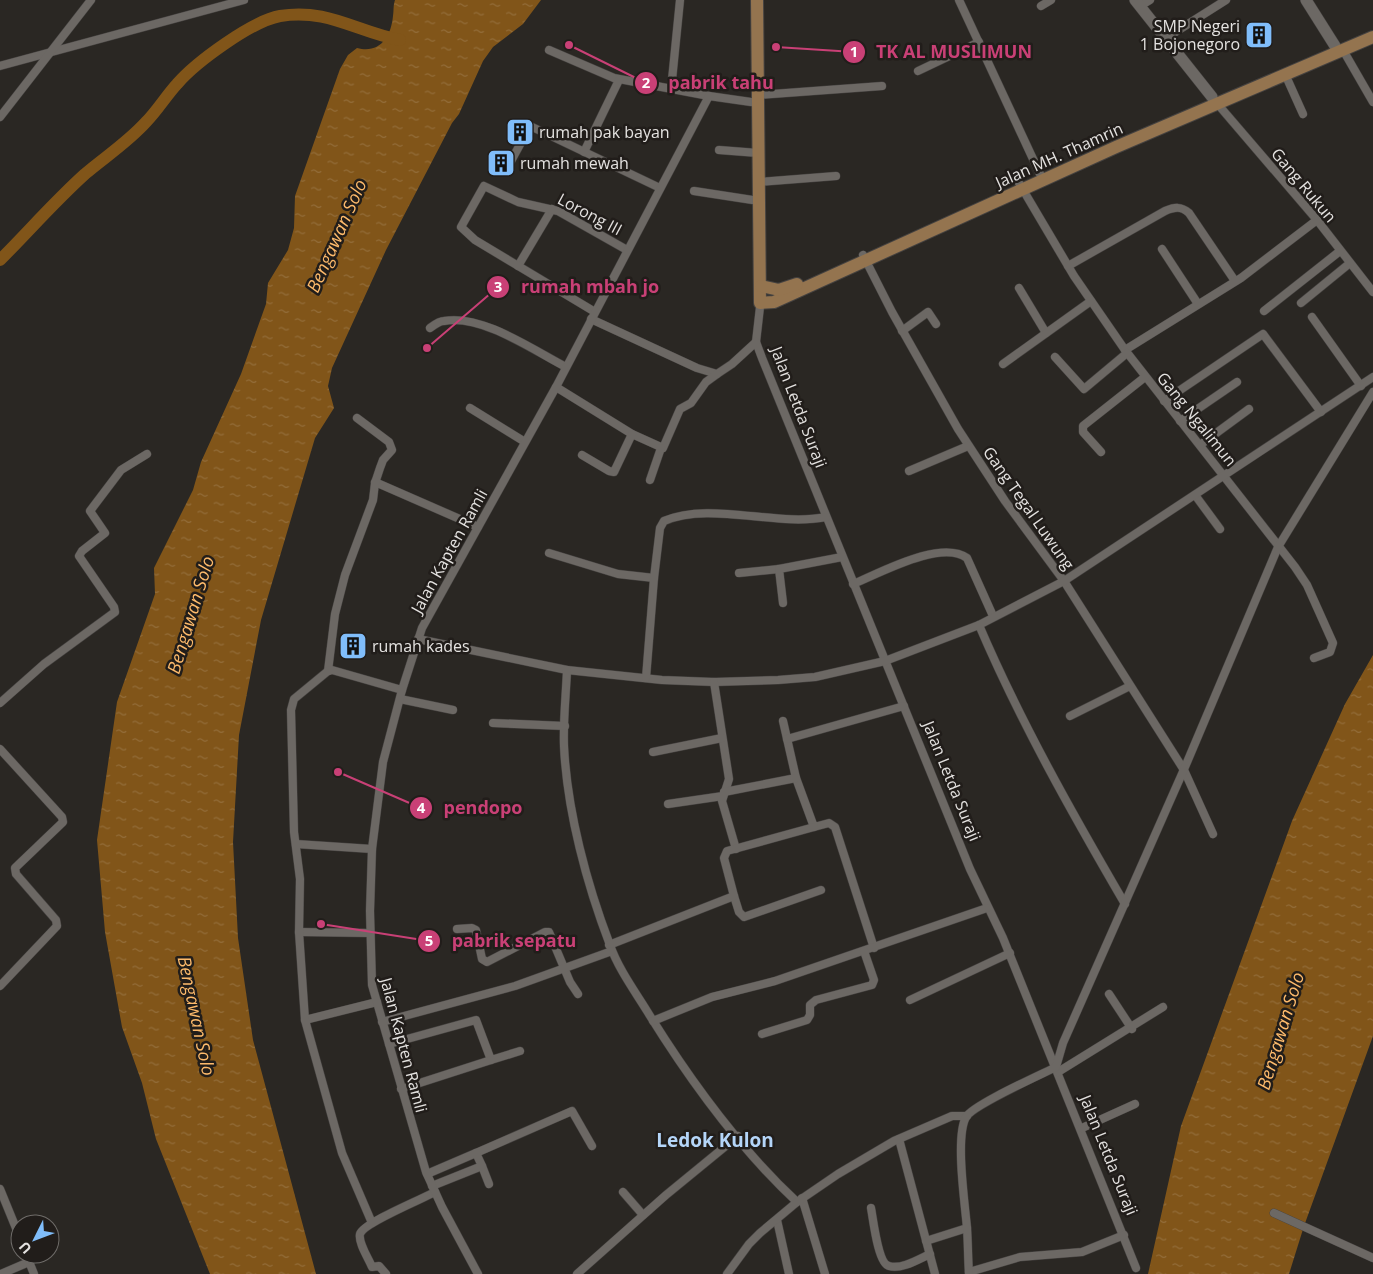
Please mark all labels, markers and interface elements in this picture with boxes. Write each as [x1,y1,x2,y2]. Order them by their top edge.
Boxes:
place label: SMP Negeri 1 Bojonegoro [1140,15,1240,55]
building icon: SMP Negeri 1 Bojonegoro [1244,20,1274,50]
callout: TK AL MUSLIMUN [841,36,1042,69]
text: TK AL MUSLIMUN [876,39,1032,63]
text: 1 [850,41,858,61]
callout: pabrik tahu [634,67,784,100]
text: pabrik tahu [668,70,774,94]
text: 2 [642,72,651,92]
building icon: rumah pak bayan [505,117,535,147]
street label: Jalan MH. Thamrin [990,117,1126,194]
place label: rumah pak bayan [539,121,670,143]
street label: Gang Rukun [1266,143,1342,227]
building icon: rumah mewah [486,148,516,178]
place label: rumah mewah [520,152,629,174]
water label: Bengawan Solo [300,175,372,296]
street label: Lorong III [554,188,626,240]
callout: rumah mbah jo [486,271,669,304]
text: rumah mbah jo [521,274,659,298]
text: 3 [494,276,502,296]
street label: Jalan Letda Suraji [765,341,832,471]
street label: Gang Ngalimun [1152,367,1242,471]
street label: Gang Tegal Luwung [978,442,1080,574]
street label: Jalan Kapten Ramli [405,485,492,619]
water label: Bengawan Solo [161,553,219,676]
building icon: rumah kades [338,631,368,661]
place label: rumah kades [372,635,470,657]
street label: Jalan Letda Suraji [917,716,986,844]
callout: pendopo [409,792,533,825]
text: pendopo [444,795,522,819]
text: 4 [417,797,426,817]
callout: pabrik sepatu [417,924,586,957]
text: pabrik sepatu [452,928,576,952]
text: 5 [425,930,433,950]
water label: Bengawan Solo [173,954,221,1078]
water label: Bengawan Solo [1251,969,1309,1092]
street label: Jalan Kapten Ramli [375,973,433,1115]
street label: Jalan Letda Suraji [1074,1090,1143,1218]
district label: Ledok Kulon [656,1127,774,1153]
north arrow [10,1214,60,1264]
text: U [14,1238,36,1258]

